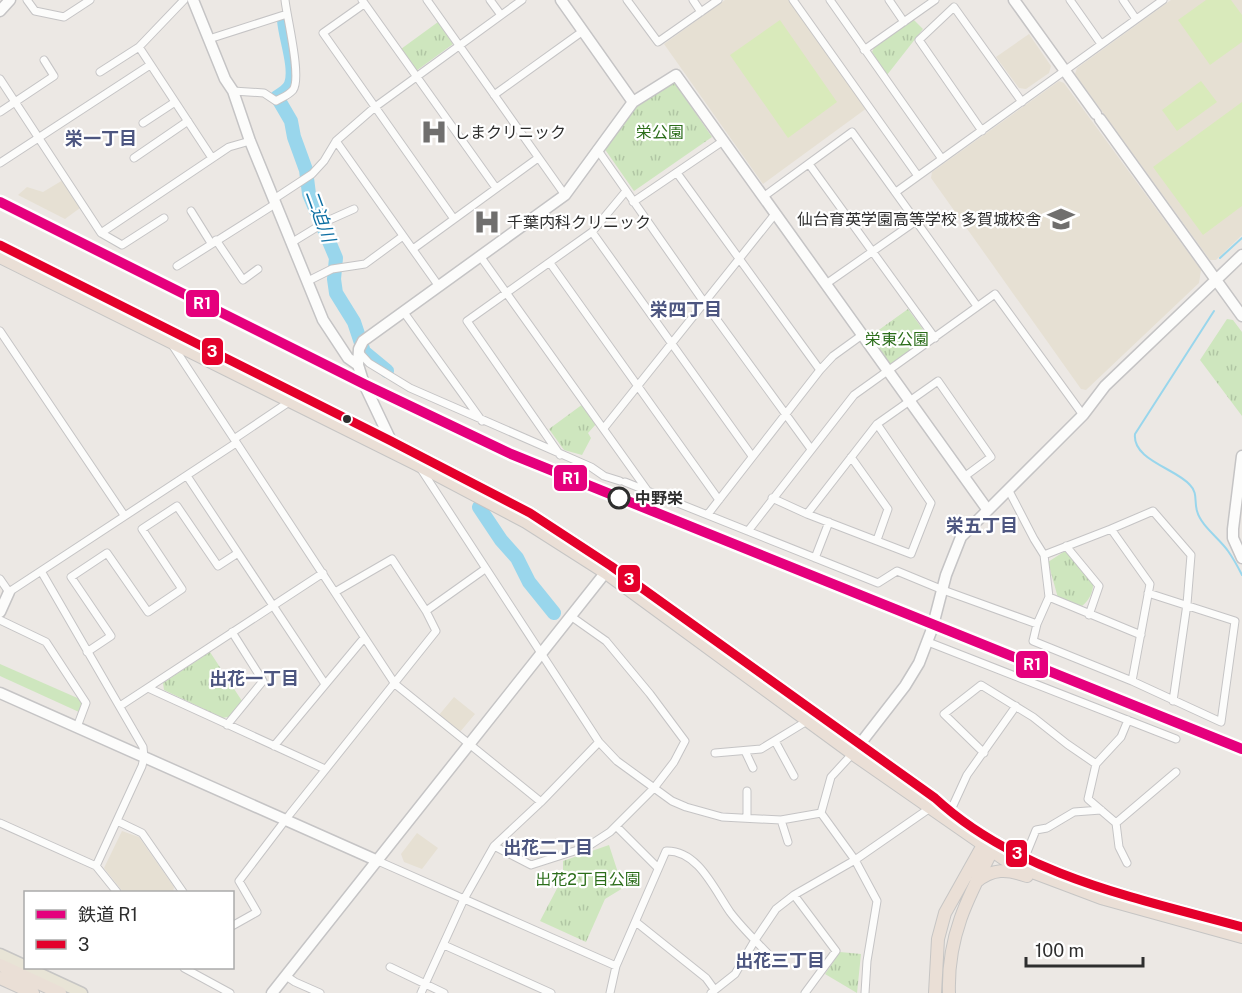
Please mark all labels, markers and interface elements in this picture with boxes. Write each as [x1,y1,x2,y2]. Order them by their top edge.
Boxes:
hospital icon: しまクリニック [419,117,449,147]
place label: しまクリニック [454,123,566,142]
park label: 栄公園 [636,123,684,142]
district label: 栄一丁目 [65,128,137,149]
water label: 二迫川 [301,187,340,247]
school or university icon: 仙台育英学園高等学校 多賀城校舎 [1046,204,1076,234]
hospital icon: 千葉内科クリニック [472,207,502,237]
place label: 仙台育英学園高等学校 多賀城校舎 [797,210,1041,229]
place label: 千葉内科クリニック [507,213,651,232]
line badge: R1 [185,289,220,318]
text: R1 [193,294,211,313]
district label: 栄四丁目 [650,299,722,320]
park label: 栄東公園 [865,330,929,349]
line badge: 3 [201,337,224,366]
text: 3 [207,342,217,361]
unlabelled marker [341,413,353,425]
line badge: R1 [553,464,588,492]
text: R1 [562,469,580,488]
marker: 中野栄 [608,487,630,509]
place label: 中野栄 [635,489,683,508]
district label: 栄五丁目 [946,515,1018,536]
line badge: 3 [617,564,641,593]
text: 3 [624,570,634,589]
line badge: R1 [1015,650,1049,679]
text: R1 [1023,655,1041,674]
district label: 出花一丁目 [209,668,299,689]
district label: 出花二丁目 [503,837,593,858]
line badge: 3 [1005,839,1028,868]
text: 3 [1012,844,1022,863]
park label: 出花2丁目公園 [535,870,641,889]
legend [24,891,234,969]
text: 鉄道 R1 [78,904,138,925]
scale bar [1026,930,1143,968]
text: 3 [78,934,89,955]
text: 100 m [1035,940,1084,961]
district label: 出花三丁目 [735,950,825,971]

